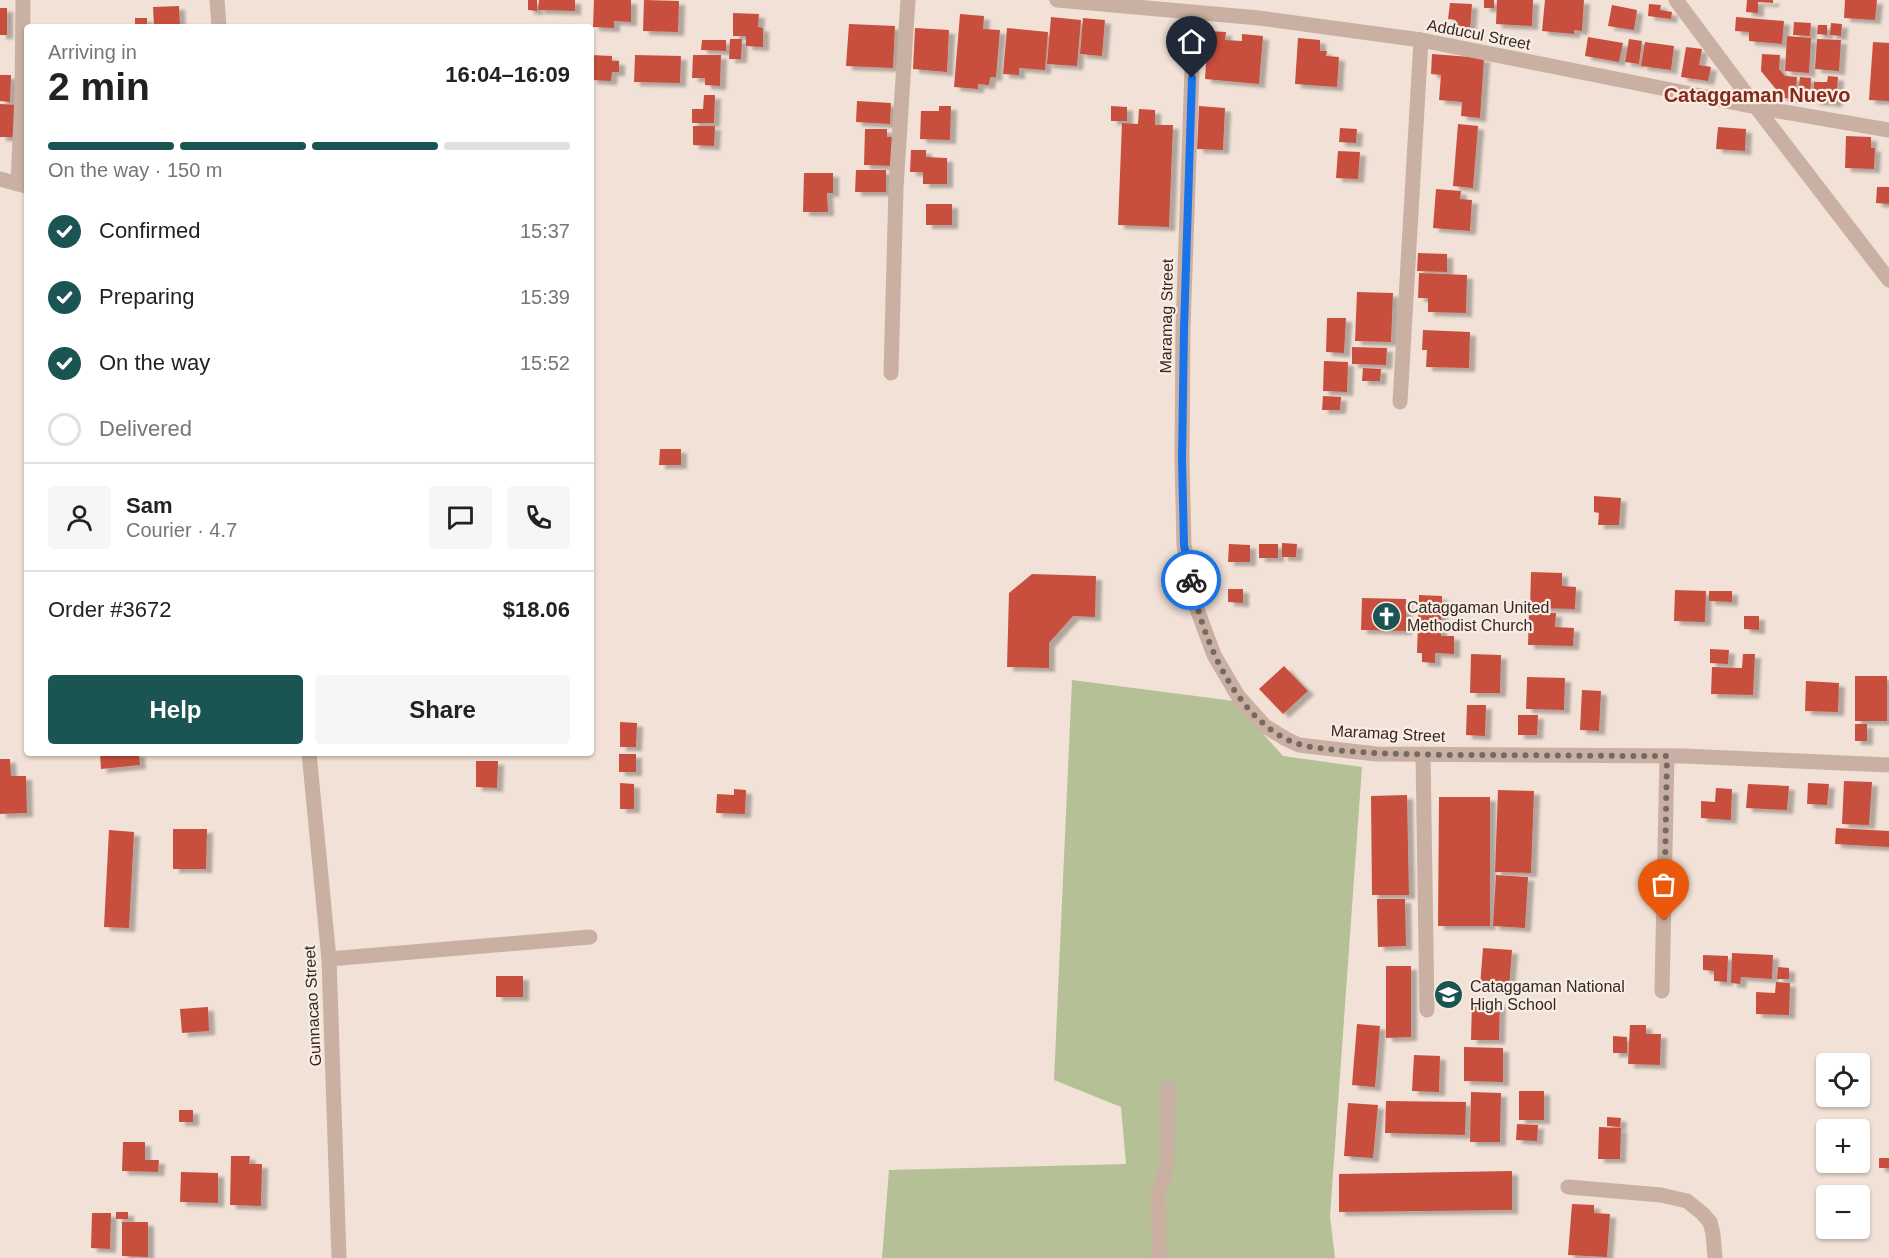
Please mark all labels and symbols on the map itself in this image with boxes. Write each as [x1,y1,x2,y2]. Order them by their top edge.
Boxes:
pin [1166,16,1217,78]
street label: Adducul Street [1426,16,1533,53]
district label: Cataggaman Nuevo [1664,84,1850,106]
street label: Maramag Street [1157,258,1176,374]
courier [1161,550,1221,610]
place label: Cataggaman United Methodist Church [1407,599,1549,634]
church icon: Cataggaman United Methodist Church [1370,600,1402,632]
street label: Maramag Street [1330,722,1446,745]
pin [1638,859,1689,921]
street label: Gunnacao Street [301,945,324,1067]
place label: Cataggaman National High School [1470,978,1625,1013]
school or university icon: Cataggaman National High School [1433,979,1465,1011]

